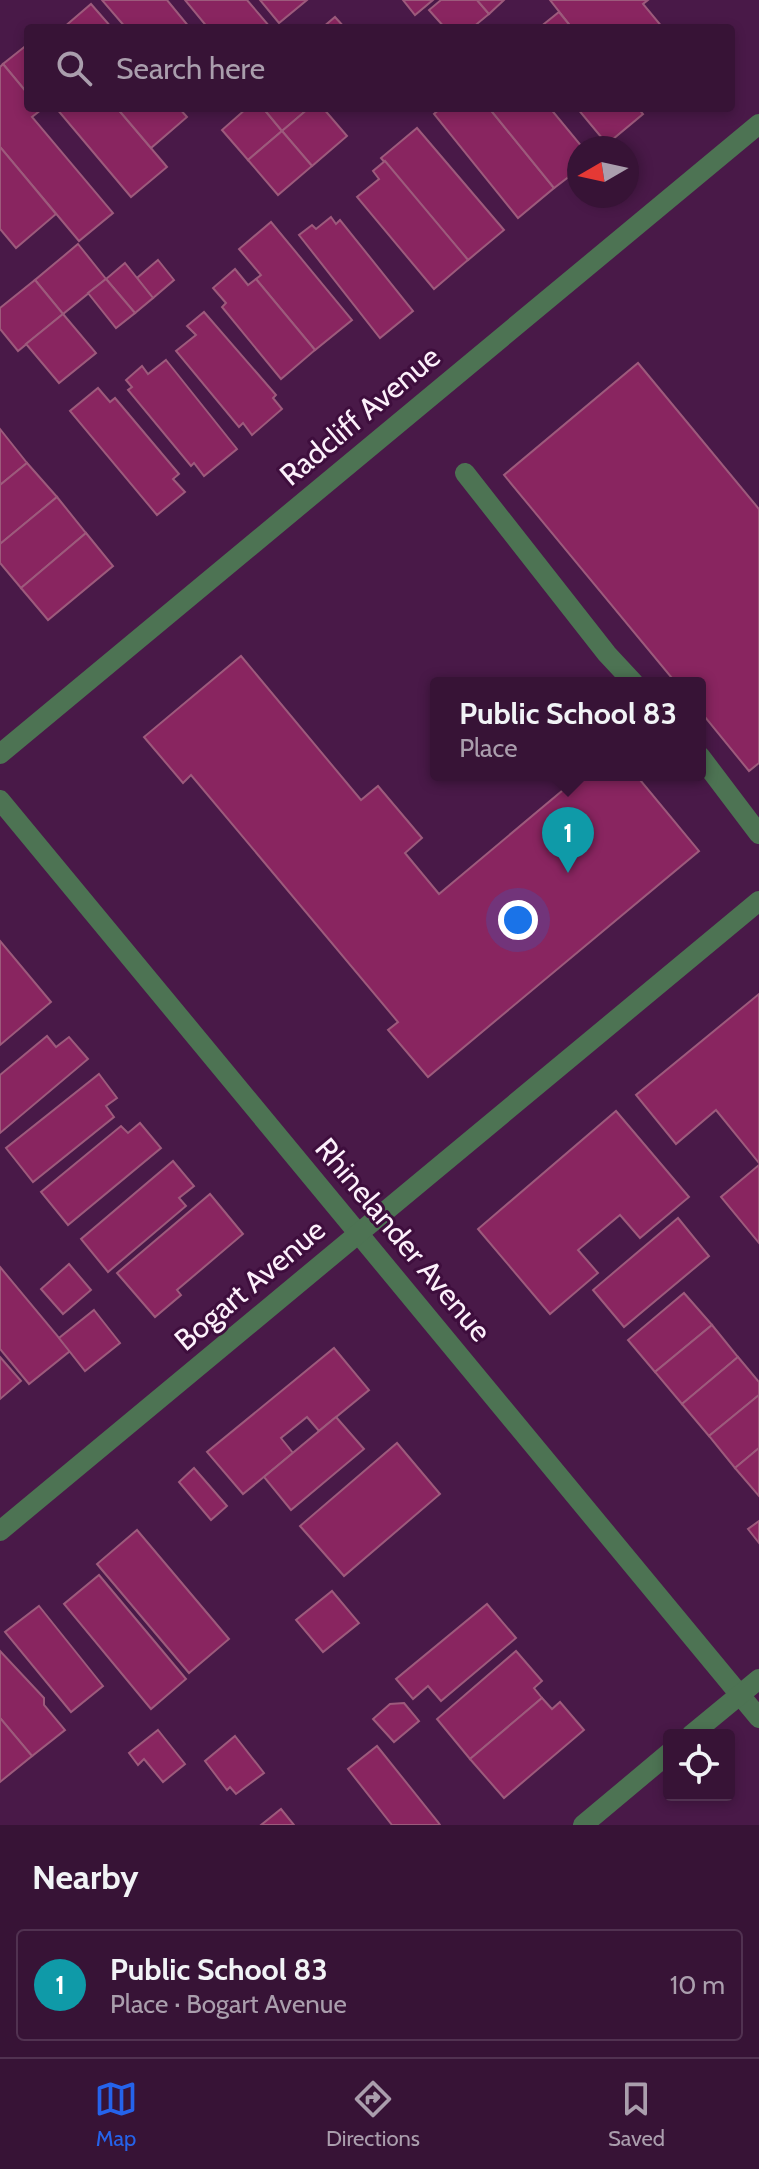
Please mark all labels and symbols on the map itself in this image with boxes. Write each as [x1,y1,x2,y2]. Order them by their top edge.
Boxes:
north arrow [567,136,639,208]
street label: Radcliff Avenue [272,338,447,493]
pin: 1 [542,807,594,873]
your location [498,900,538,940]
street label: Rhinelander Avenue [307,1130,499,1349]
street label: Bogart Avenue [167,1211,333,1358]

